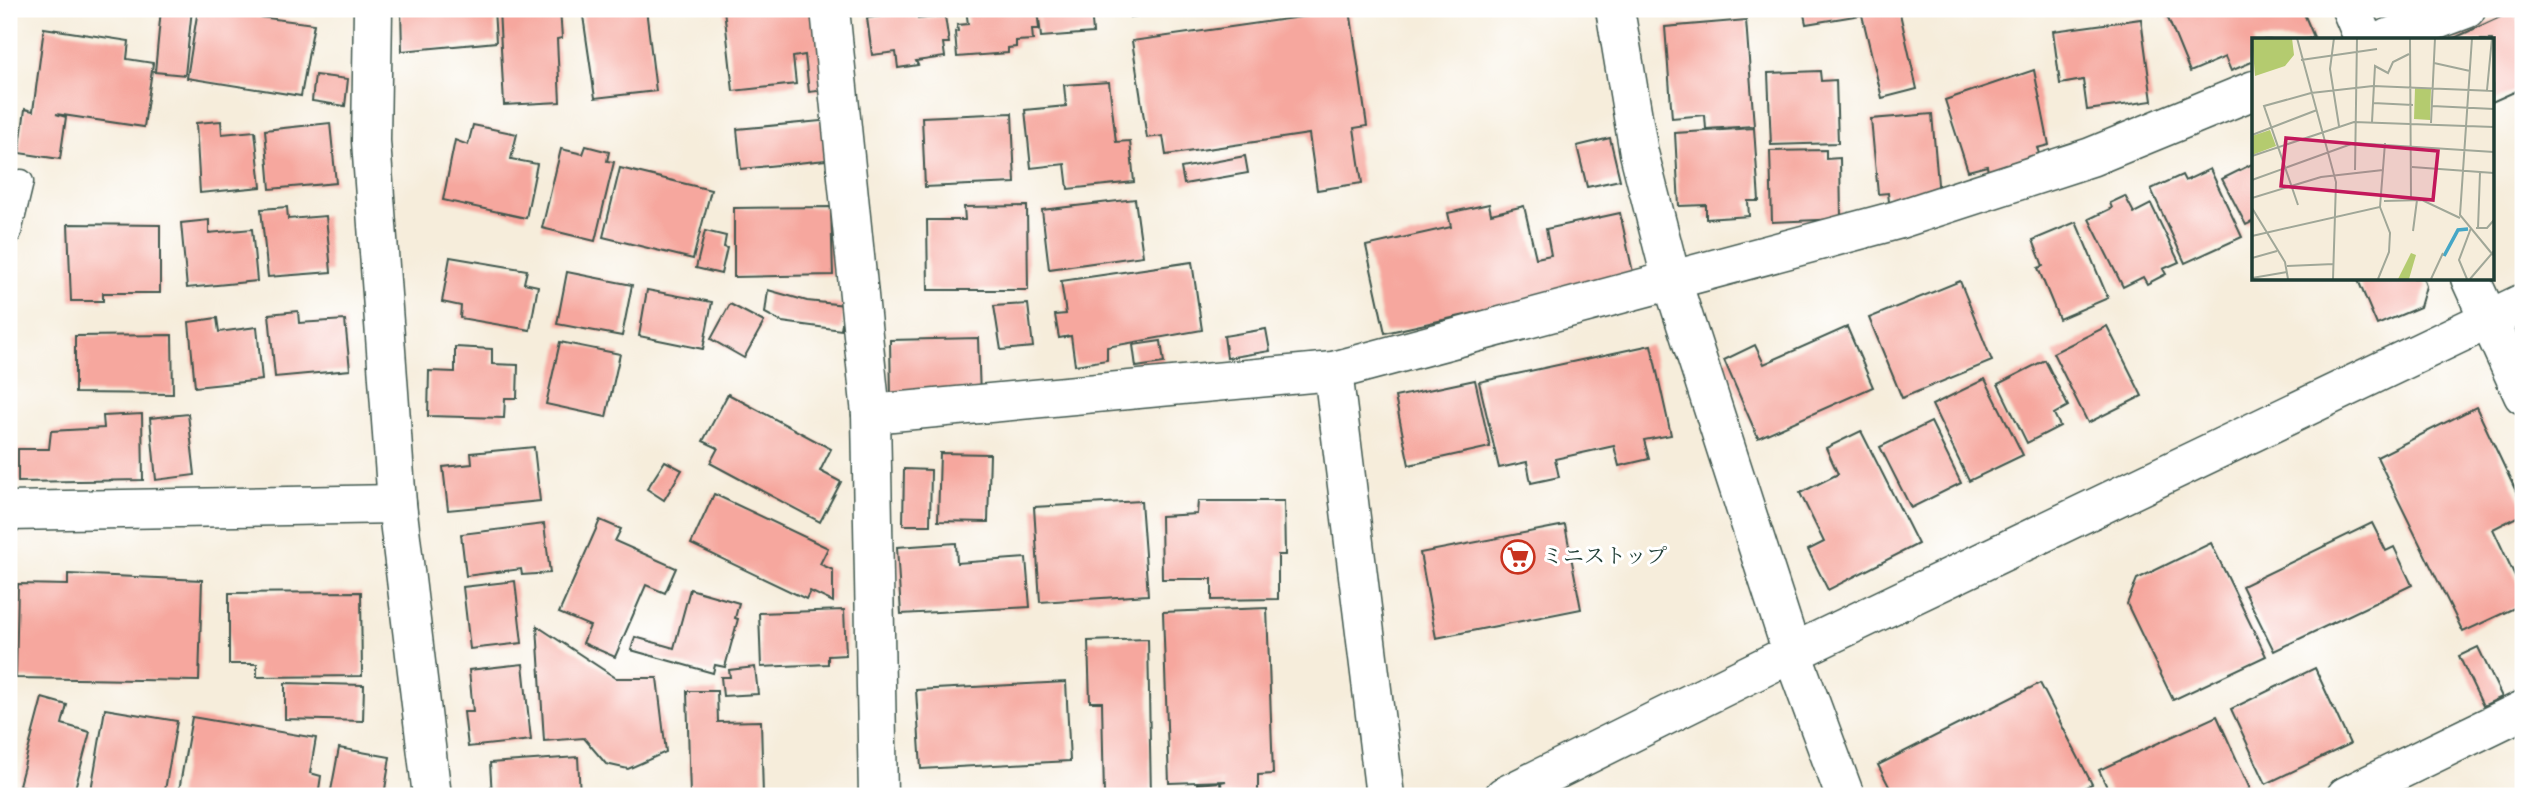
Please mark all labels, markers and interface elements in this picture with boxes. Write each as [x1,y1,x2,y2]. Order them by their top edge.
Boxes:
inset map [2252,38,2494,280]
supermarket icon: ミニストップ [1499,538,1537,576]
place label: ミニストップ [1542,544,1667,570]

